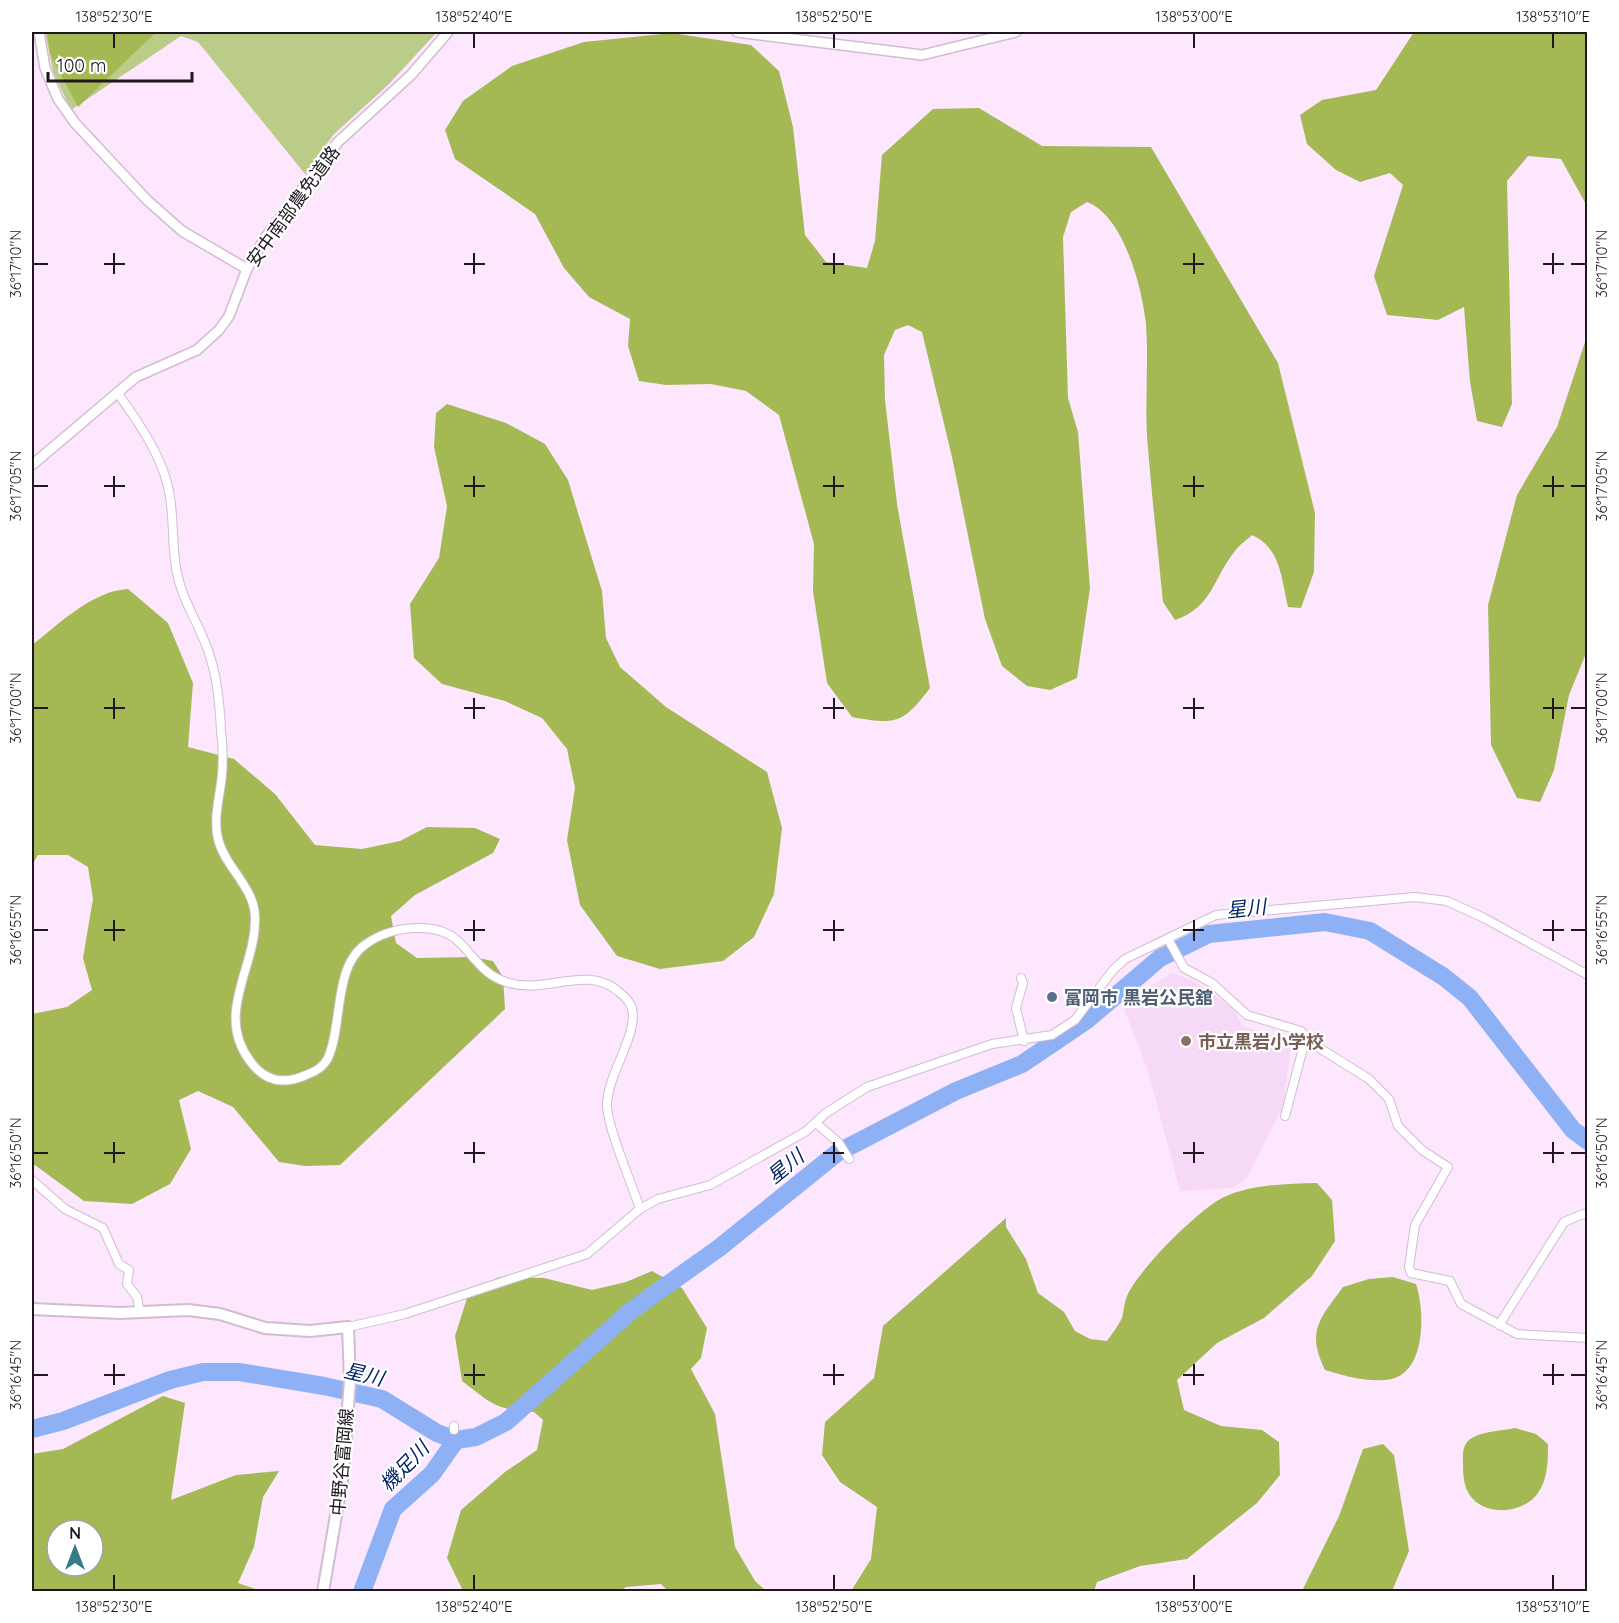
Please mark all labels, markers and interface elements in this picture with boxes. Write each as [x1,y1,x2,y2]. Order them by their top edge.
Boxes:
text: 138°52'30"E [76,7,152,26]
text: 138°52'40"E [436,7,512,26]
text: 138°52'50"E [795,7,873,26]
text: 138°53'00"E [1155,7,1233,26]
text: 138°53'10"E [1516,7,1590,26]
scale bar [48,45,192,83]
text: 100 m [57,54,106,77]
street label: 安中南部農免道路 [241,141,345,271]
text: 36°17'10"N [6,230,25,298]
text: 36°17'10"N [1592,230,1611,298]
text: 36°17'05"N [6,451,25,521]
text: 36°17'05"N [1592,451,1611,521]
text: 36°17'00"N [6,672,25,744]
text: 36°17'00"N [1592,672,1611,744]
water label: 星川 [1225,893,1269,923]
text: 36°16'55"N [6,895,25,965]
text: 36°16'55"N [1592,895,1611,965]
place label: 富岡市 黒岩公民舘 [1064,986,1213,1009]
marker: 富岡市 黒岩公民舘 [1045,990,1059,1004]
place label: 市立黒岩小学校 [1198,1030,1324,1053]
marker: 市立黒岩小学校 [1179,1034,1193,1048]
text: 36°16'50"N [6,1117,25,1189]
text: 36°16'50"N [1592,1117,1611,1189]
water label: 星川 [762,1142,810,1188]
text: 36°16'45"N [6,1340,25,1410]
text: 36°16'45"N [1592,1340,1611,1410]
water label: 星川 [342,1357,388,1391]
street label: 中野谷富岡線 [326,1407,358,1517]
water label: 機足川 [374,1434,435,1496]
north arrow [45,1518,105,1578]
text: N [69,1523,81,1543]
text: 138°52'30"E [76,1597,152,1616]
text: 138°52'40"E [436,1597,512,1616]
text: 138°52'50"E [795,1597,873,1616]
text: 138°53'00"E [1155,1597,1233,1616]
text: 138°53'10"E [1516,1597,1590,1616]

